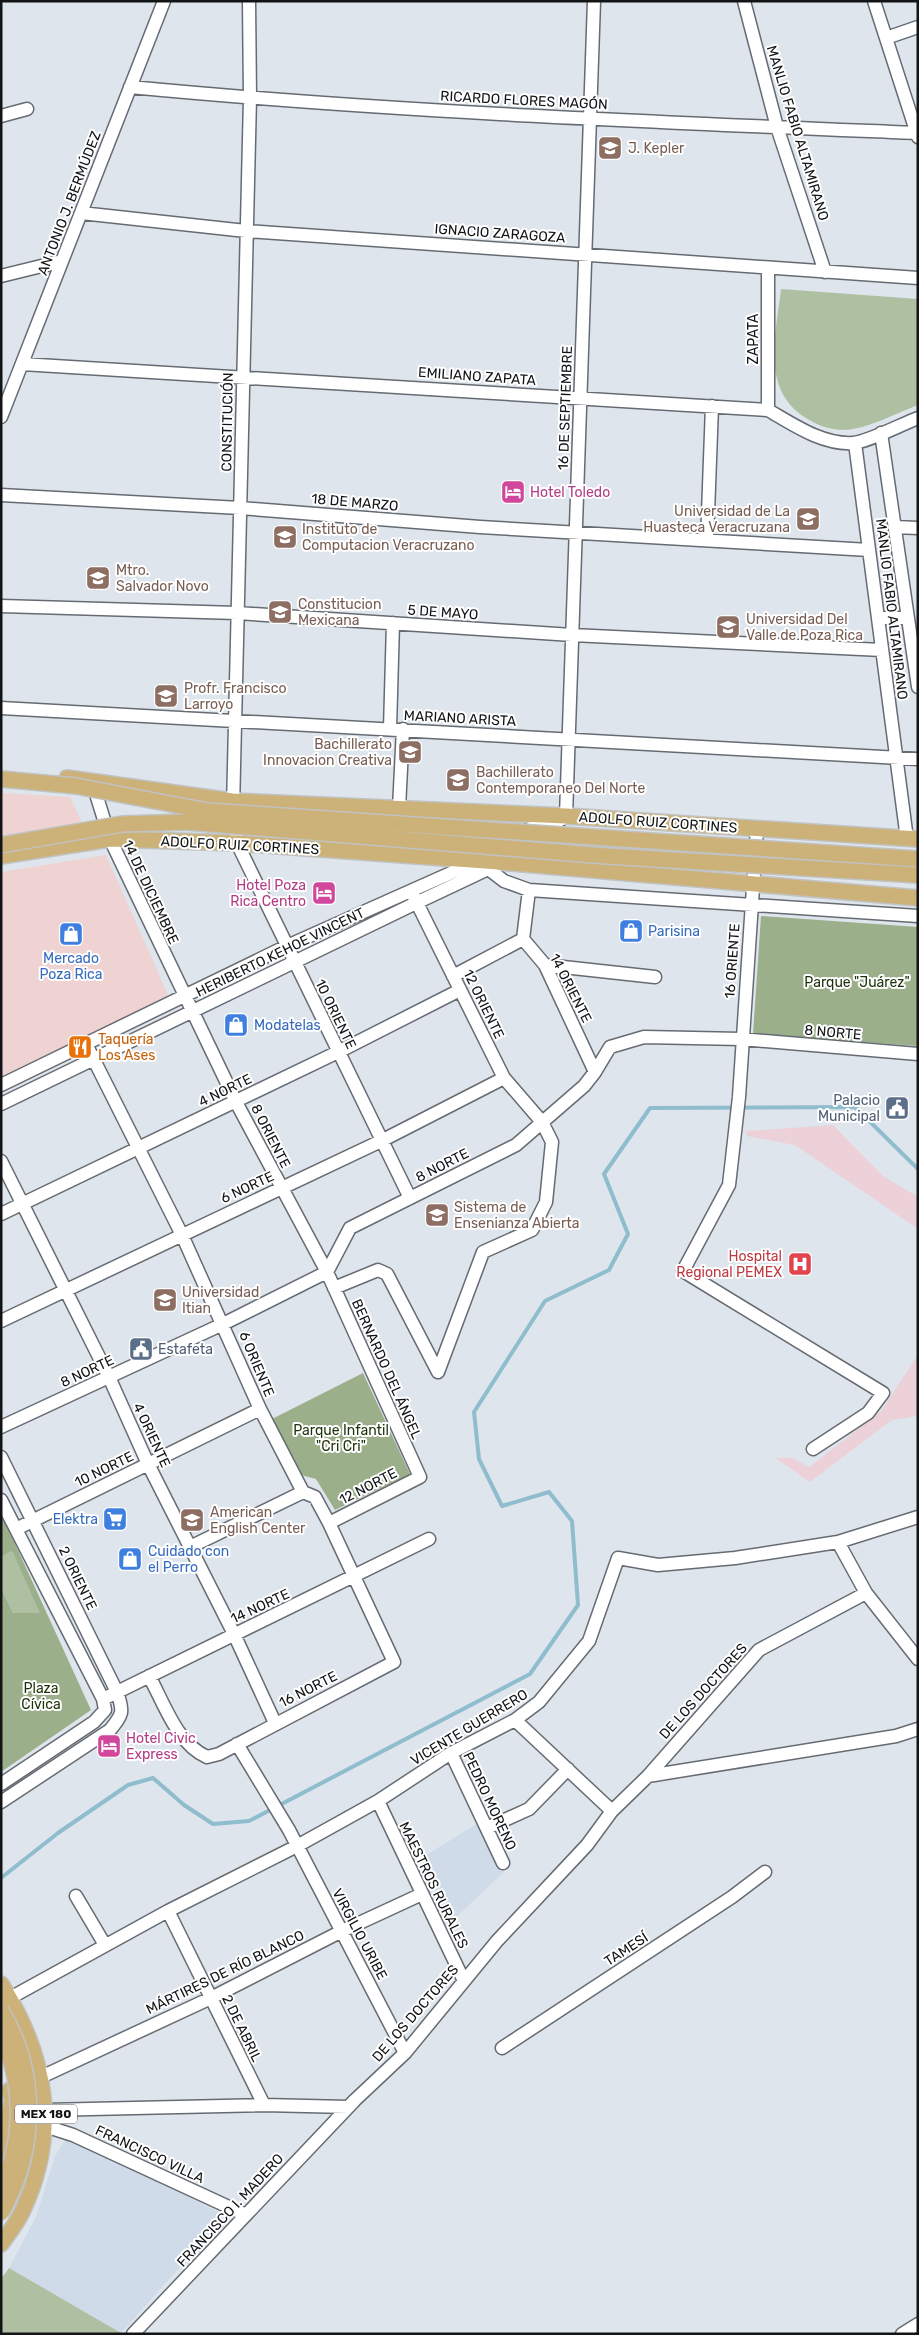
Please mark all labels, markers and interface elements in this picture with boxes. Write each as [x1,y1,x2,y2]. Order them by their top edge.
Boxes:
street label: MANLIO FABIO ALTAMIRANO [763,44,832,223]
street label: RICARDO FLORES MAGÓN [440,87,608,113]
street label: ANTONIO J. BERMÚDEZ [33,128,105,278]
school or university icon: J. Kepler [597,135,623,161]
place label: J. Kepler [628,140,685,157]
street label: IGNACIO ZARAGOZA [434,220,567,247]
street label: ZAPATA [745,313,762,365]
street label: 16 DE SEPTIEMBRE [555,346,576,470]
street label: EMILIANO ZAPATA [417,364,537,389]
street label: CONSTITUCIÓN [217,372,237,472]
hotel icon: Hotel Toledo [500,479,526,505]
place label: Hotel Toledo [530,484,610,501]
street label: 18 DE MARZO [311,490,399,515]
place label: Universidad de La Huasteca Veracruzana [643,503,790,536]
school or university icon: Universidad de La Huasteca Veracruzana [795,506,821,532]
street label: MANLIO FABIO ALTAMIRANO [872,518,911,701]
place label: Instituto de Computacion Veracruzano [302,521,475,554]
school or university icon: Instituto de Computacion Veracruzano [272,524,298,550]
place label: Mtro. Salvador Novo [116,562,209,595]
school or university icon: Mtro. Salvador Novo [85,565,111,591]
place label: Constitucion Mexicana [298,596,381,629]
school or university icon: Constitucion Mexicana [267,599,293,625]
street label: 5 DE MAYO [407,602,479,623]
place label: Universidad Del Valle de Poza Rica [746,611,863,644]
school or university icon: Universidad Del Valle de Poza Rica [715,614,741,640]
place label: Profr. Francisco Larroyo [184,680,286,713]
school or university icon: Profr. Francisco Larroyo [153,683,179,709]
street label: MARIANO ARISTA [403,707,517,730]
place label: Bachillerato Innovacion Creativa [263,736,392,769]
school or university icon: Bachillerato Innovacion Creativa [397,739,423,765]
place label: Bachillerato Contemporaneo Del Norte [476,764,645,797]
school or university icon: Bachillerato Contemporaneo Del Norte [445,767,471,793]
street label: ADOLFO RUIZ CORTINES [578,808,738,837]
street label: ADOLFO RUIZ CORTINES [160,833,320,858]
street label: 14 DE DICIEMBRE [119,837,182,947]
place label: Hotel Poza Rica Centro [230,877,306,910]
hotel icon: Hotel Poza Rica Centro [311,880,337,906]
street label: HERIBERTO KEHOE VINCENT [193,904,367,1001]
shop icon: Parisina [618,918,644,944]
shop icon: Mercado Poza Rica [58,921,84,947]
place label: Parisina [648,923,700,940]
street label: 16 ORIENTE [721,923,744,999]
place label: Mercado Poza Rica [39,950,103,983]
street label: 14 ORIENTE [546,951,595,1026]
street label: 12 ORIENTE [459,967,508,1042]
park label: Parque "Juárez" [804,974,910,991]
street label: 10 ORIENTE [311,977,360,1052]
shop icon: Modatelas [223,1012,249,1038]
place label: Modatelas [254,1017,321,1034]
street label: 8 NORTE [804,1022,862,1043]
place label: Taquería Los Ases [98,1031,155,1064]
restaurant icon: Taquería Los Ases [67,1034,93,1060]
street label: 4 NORTE [196,1070,255,1111]
place label: Palacio Municipal [818,1092,880,1125]
public building icon: Palacio Municipal [884,1095,910,1121]
street label: 8 ORIENTE [247,1101,294,1171]
street label: 8 NORTE [413,1145,472,1186]
street label: 6 NORTE [218,1168,277,1207]
place label: Sistema de Ensenianza Abierta [454,1199,579,1232]
school or university icon: Sistema de Ensenianza Abierta [424,1202,450,1228]
place label: Hospital Regional PEMEX [676,1248,782,1281]
hospital icon: Hospital Regional PEMEX [787,1251,813,1277]
place label: Universidad Itian [182,1284,259,1317]
school or university icon: Universidad Itian [152,1287,178,1313]
street label: BERNARDO DEL ÁNGEL [348,1296,426,1442]
street label: 6 ORIENTE [235,1329,278,1399]
public building icon: Estafeta [128,1336,154,1362]
place label: Estafeta [158,1341,213,1358]
street label: 8 NORTE [58,1352,117,1391]
street label: 4 ORIENTE [129,1400,174,1470]
park label: Parque Infantil "Cri Cri" [293,1422,389,1455]
street label: 10 NORTE [72,1448,136,1491]
street label: 12 NORTE [337,1465,400,1508]
place label: American English Center [210,1504,306,1537]
supermarket icon: Elektra [102,1506,128,1532]
school or university icon: American English Center [179,1507,205,1533]
place label: Elektra [53,1511,98,1528]
place label: Cuidado con el Perro [148,1543,229,1576]
street label: 2 ORIENTE [55,1544,100,1613]
shop icon: Cuidado con el Perro [117,1546,143,1572]
street label: 14 NORTE [228,1585,292,1627]
street label: DE LOS DOCTORES [656,1640,751,1743]
street label: 16 NORTE [276,1668,340,1711]
park label: Plaza Cívica [21,1680,61,1713]
street label: VICENTE GUERRERO [408,1686,531,1769]
place label: Hotel Civic Express [126,1730,196,1763]
hotel icon: Hotel Civic Express [96,1733,122,1759]
street label: PEDRO MORENO [459,1749,520,1853]
street label: MAESTROS RURALES [395,1819,472,1952]
street label: VIRGILIO URIBE [328,1886,391,1983]
street label: MÁRTIRES DE RÍO BLANCO [143,1926,307,2018]
street label: TAMESÍ [601,1928,652,1970]
street label: DE LOS DOCTORES [369,1961,462,2065]
street label: 2 DE ABRIL [218,1992,265,2065]
road number: MEX 180 [15,2104,77,2124]
street label: FRANCISCO VILLA [93,2122,208,2187]
street label: FRANCISCO I. MADERO [174,2150,287,2270]

